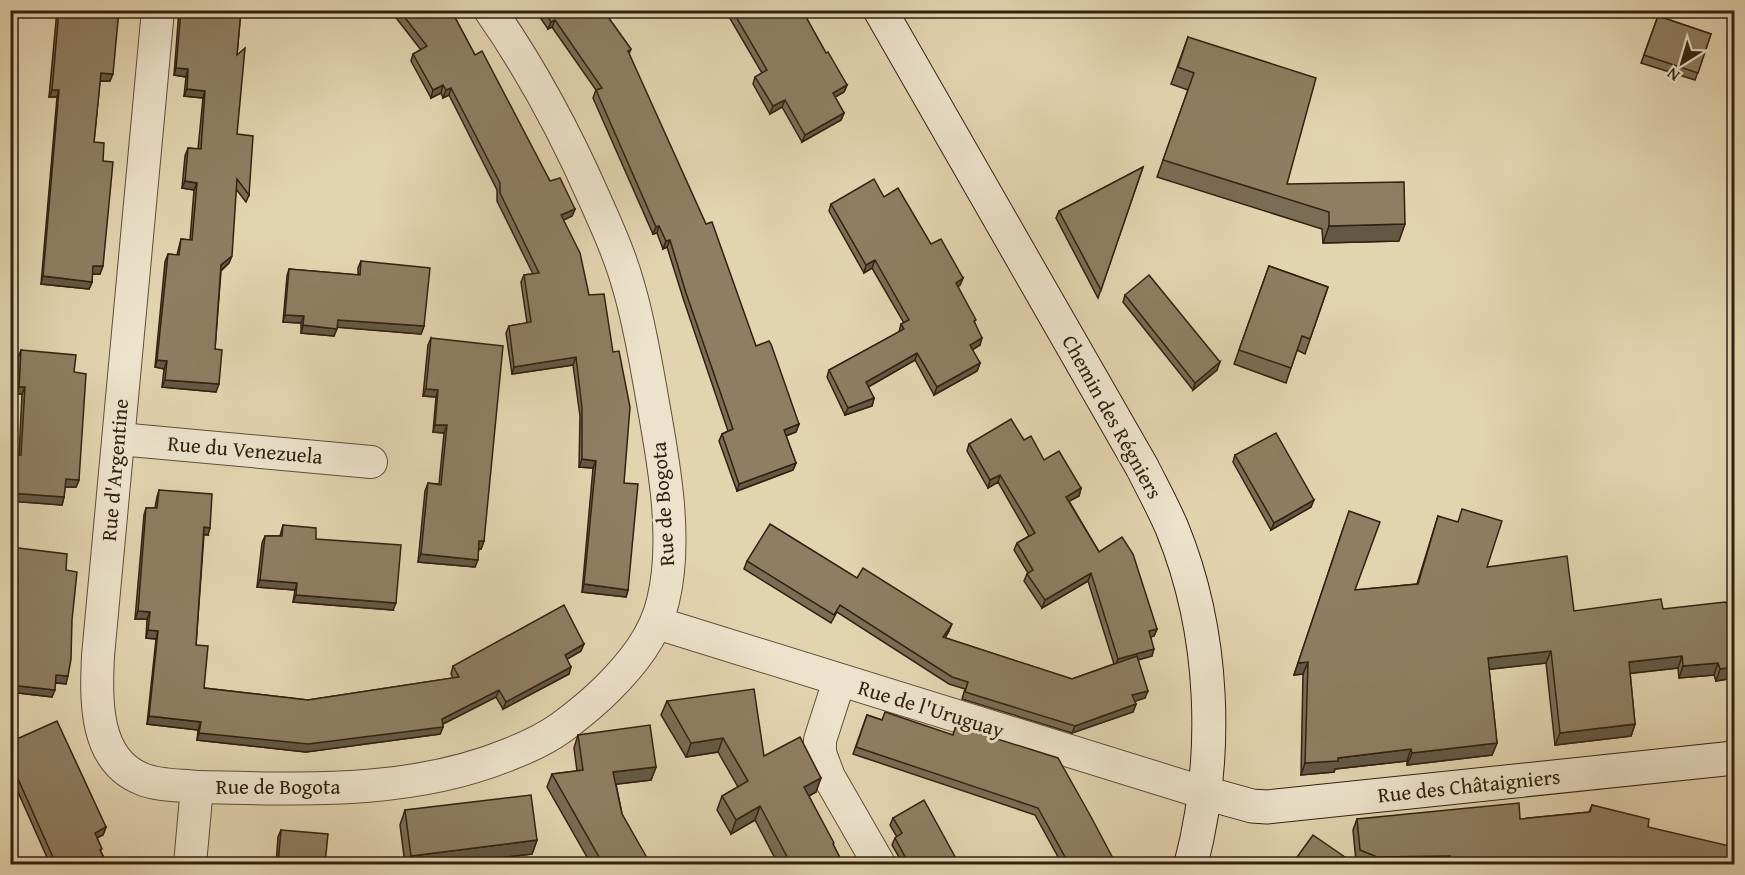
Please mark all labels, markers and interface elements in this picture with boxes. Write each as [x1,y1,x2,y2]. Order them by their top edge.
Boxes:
north arrow [1652,33,1712,93]
text: N [1661,62,1684,88]
street label: Chemin des Régniers [1054,329,1170,505]
street label: Rue d'Argentine [93,397,136,543]
street label: Rue du Venezuela [166,427,324,472]
street label: Rue de Bogota [643,441,682,567]
street label: Rue de l'Uruguay [854,672,1008,746]
street label: Rue des Châtaigniers [1376,761,1562,810]
street label: Rue de Bogota [216,771,340,802]

